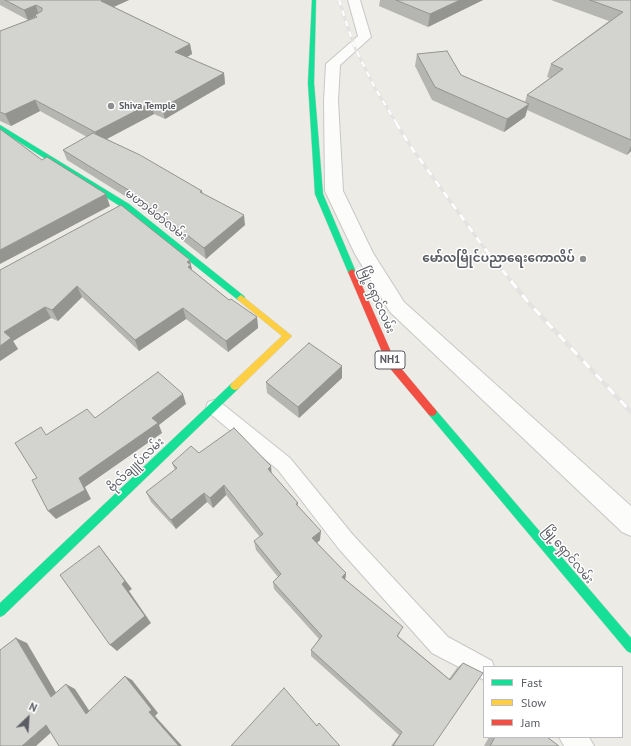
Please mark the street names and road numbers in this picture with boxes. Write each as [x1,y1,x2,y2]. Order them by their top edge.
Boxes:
street label: မဟာမိတ်လမ်း [122,186,190,244]
street label: မြို့ရှောင်လမ်း [356,264,398,336]
road number: NH1 [375,351,405,369]
street label: ဗိုလ်ချူပ်လမ်း [105,435,167,495]
street label: မြို့ရှောင်လမ်း [540,523,596,587]

